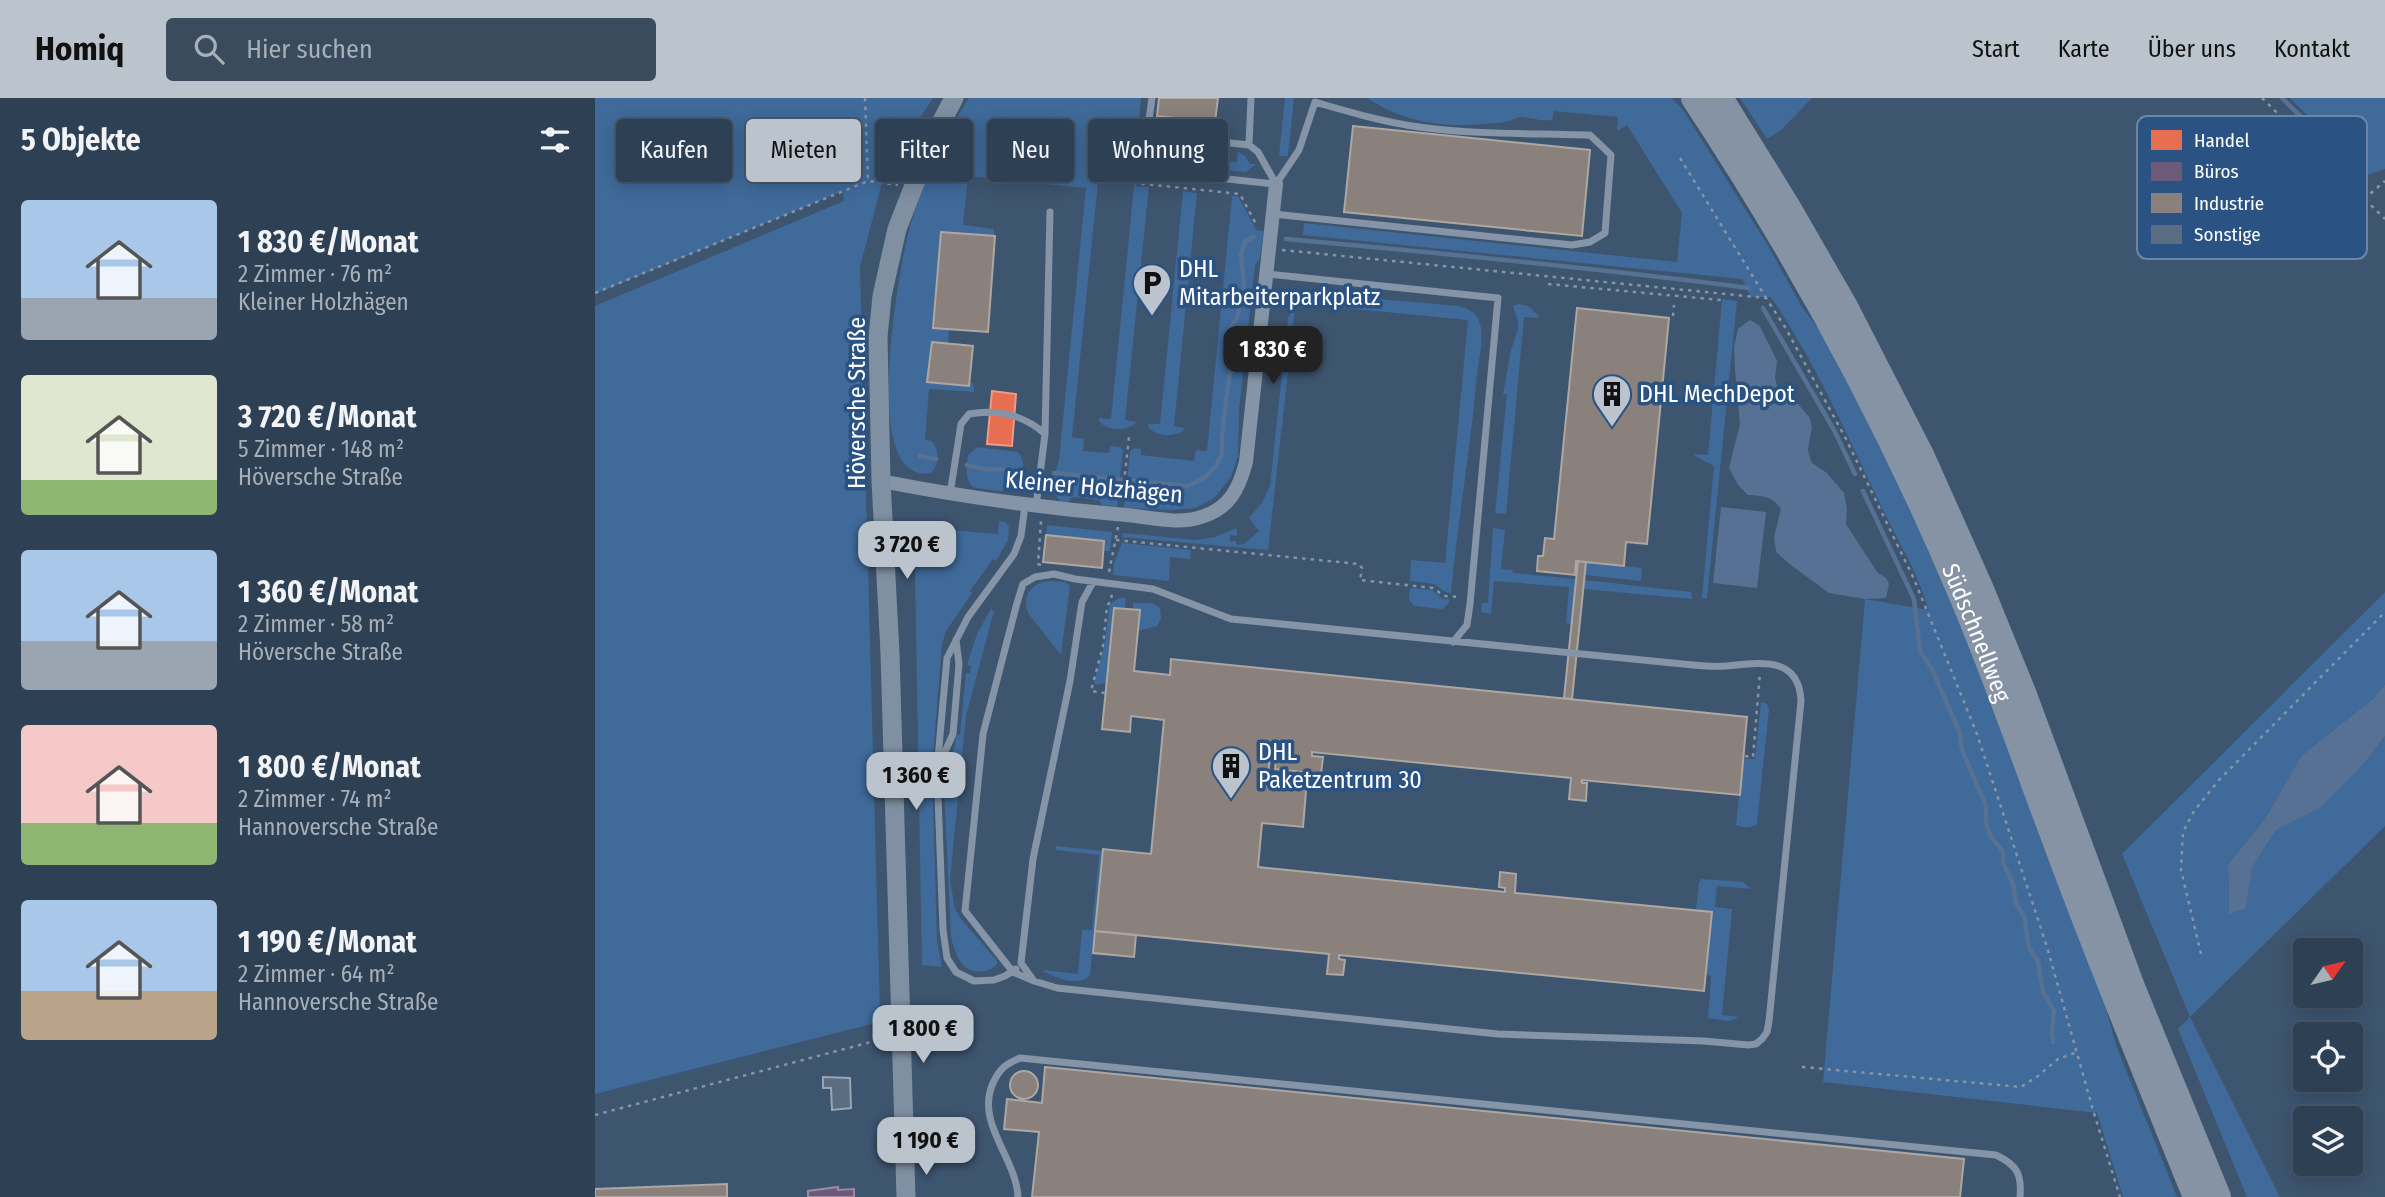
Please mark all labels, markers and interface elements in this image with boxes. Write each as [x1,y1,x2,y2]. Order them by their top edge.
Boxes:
search box [166,18,656,81]
text: Homiq [35,29,124,69]
icon: search [190,30,228,68]
text: Hier suchen [246,34,373,65]
text: Start [1972,35,2020,63]
text: Karte [2058,35,2110,63]
text: Über uns [2148,35,2236,63]
text: Kontakt [2274,35,2350,63]
legend [2137,116,2367,259]
chip: Kaufen [616,119,732,182]
chip: Mieten [746,119,861,182]
chip: Filter [875,119,973,182]
chip: Neu [987,119,1074,182]
chip: Wohnung [1088,119,1228,182]
icon: filters [536,121,574,159]
text: 5 Objekte [21,122,141,158]
text: Handel [2194,129,2249,152]
text: Büros [2194,160,2239,183]
text: Industrie [2194,192,2264,215]
text: Sonstige [2194,223,2261,246]
text: 1 830 €/Monat [238,224,419,260]
icon: home [77,228,161,312]
place label: DHL Mitarbeiterparkplatz [1179,255,1380,311]
text: 2 Zimmer · 76 m² [238,260,392,288]
parking icon: DHL Mitarbeiterparkplatz [1131,262,1173,317]
text: Kleiner Holzhägen [238,288,409,316]
street label: Höversche Straße [843,317,871,489]
pin: 1 830 € [1208,327,1338,386]
text: 1 830 € [1239,335,1307,363]
building icon: DHL MechDepot [1591,373,1633,428]
place label: DHL MechDepot [1639,380,1795,408]
text: 3 720 €/Monat [238,399,417,435]
icon: home [77,403,161,487]
text: 5 Zimmer · 148 m² [238,435,404,463]
text: Höversche Straße [238,463,403,491]
street label: Kleiner Holzhägen [1004,465,1184,509]
pin: 3 720 € [842,522,972,581]
text: 3 720 € [874,530,940,558]
street label: Südschnellweg [1936,560,2017,707]
text: 1 360 €/Monat [238,574,418,610]
icon: home [77,578,161,662]
text: 2 Zimmer · 58 m² [238,610,394,638]
text: Höversche Straße [238,638,403,666]
place label: DHL Paketzentrum 30 [1258,738,1422,794]
building icon: DHL Paketzentrum 30 [1210,745,1252,800]
text: 1 800 €/Monat [238,749,421,785]
pin: 1 360 € [851,752,981,812]
icon: home [77,753,161,837]
text: 1 360 € [882,761,950,789]
text: 2 Zimmer · 74 m² [238,785,392,813]
text: Hannoversche Straße [238,813,438,841]
text: 1 190 €/Monat [238,924,417,960]
icon: home [77,928,161,1012]
north arrow [2293,938,2363,1008]
map controls [2293,938,2363,1176]
text: 2 Zimmer · 64 m² [238,960,395,988]
text: Hannoversche Straße [238,988,438,1016]
pin: 1 800 € [858,1006,988,1065]
text: 1 800 € [889,1014,957,1042]
button: locate [2293,1022,2363,1092]
button: layers [2293,1106,2363,1176]
pin: 1 190 € [861,1118,991,1177]
text: 1 190 € [893,1126,959,1154]

